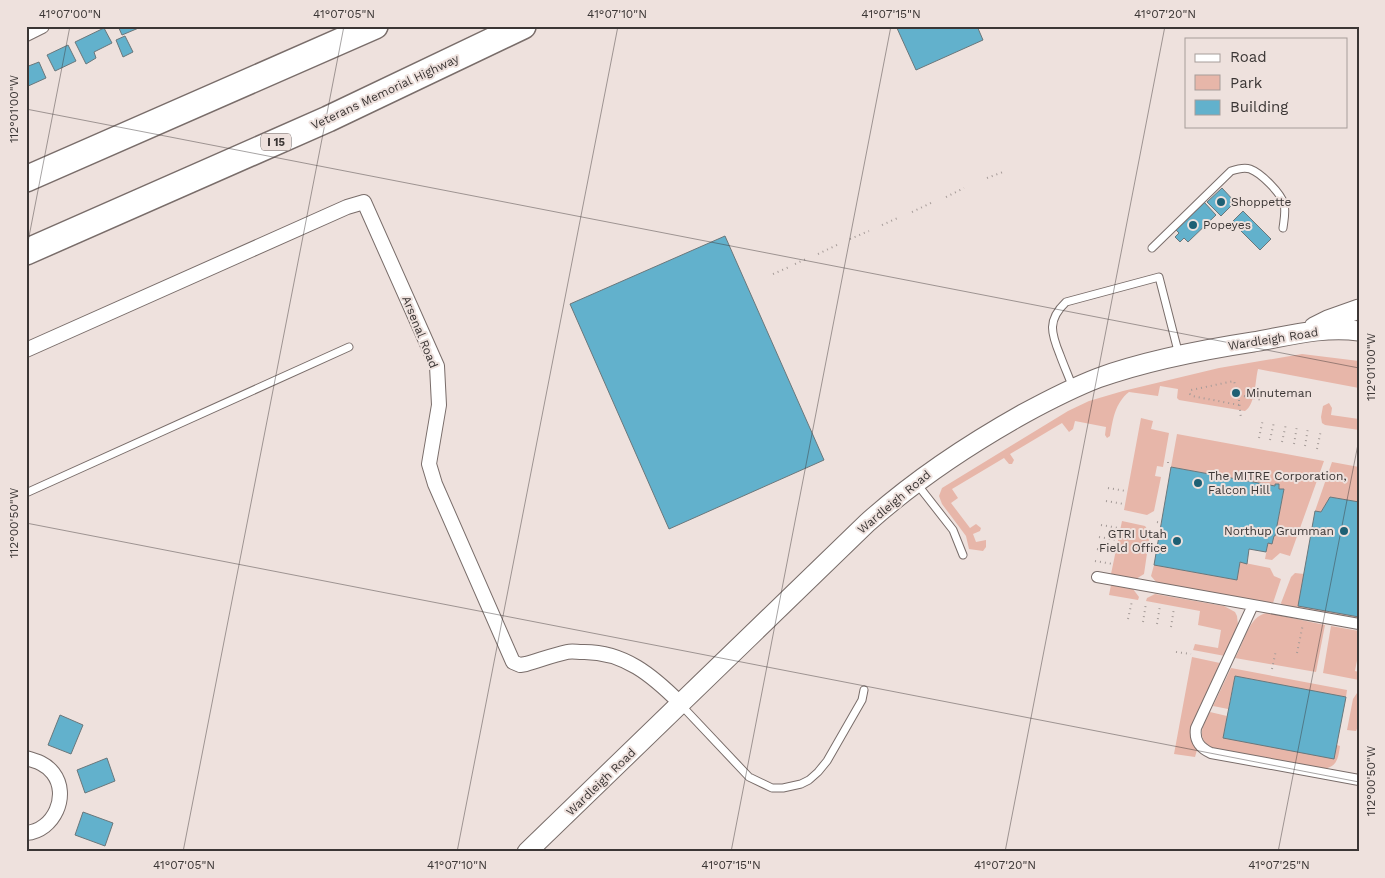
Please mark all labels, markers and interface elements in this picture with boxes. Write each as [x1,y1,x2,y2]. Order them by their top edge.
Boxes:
text: 41°07'00"N [39,7,101,21]
text: 41°07'05"N [313,7,375,21]
text: 41°07'10"N [587,7,647,21]
text: 41°07'15"N [861,7,921,21]
text: 41°07'20"N [1134,7,1196,21]
legend [1185,38,1348,128]
text: Road [1230,48,1267,66]
street label: Veterans Memorial Highway [309,51,462,132]
text: 112°01'00"W [7,74,21,143]
text: Park [1230,74,1263,92]
text: Building [1230,98,1288,116]
road number: I 15 [261,134,291,150]
place label: Shoppette [1231,195,1291,209]
marker: Shoppette [1215,196,1227,208]
place label: Popeyes [1203,218,1251,232]
marker: Popeyes [1187,219,1199,231]
street label: Arsenal Road [399,294,441,370]
street label: Wardleigh Road [1227,325,1319,353]
text: 112°01'00"W [1364,332,1378,401]
place label: Minuteman [1246,386,1312,400]
marker: Minuteman [1230,387,1242,399]
street label: Wardleigh Road [855,467,933,537]
place label: The MITRE Corporation, Falcon Hill [1208,469,1347,497]
marker: The MITRE Corporation, Falcon Hill [1192,477,1204,489]
text: 112°00'50"W [7,487,21,558]
place label: Northup Grumman [1224,524,1334,538]
marker: Northup Grumman [1338,525,1350,537]
place label: GTRI Utah Field Office [1099,527,1167,555]
marker: GTRI Utah Field Office [1171,535,1183,547]
street label: Wardleigh Road [563,745,639,819]
text: 112°00'50"W [1364,745,1378,816]
text: 41°07'05"N [153,858,215,872]
text: 41°07'10"N [427,858,487,872]
text: 41°07'15"N [701,858,761,872]
text: 41°07'20"N [974,858,1036,872]
text: 41°07'25"N [1248,858,1310,872]

